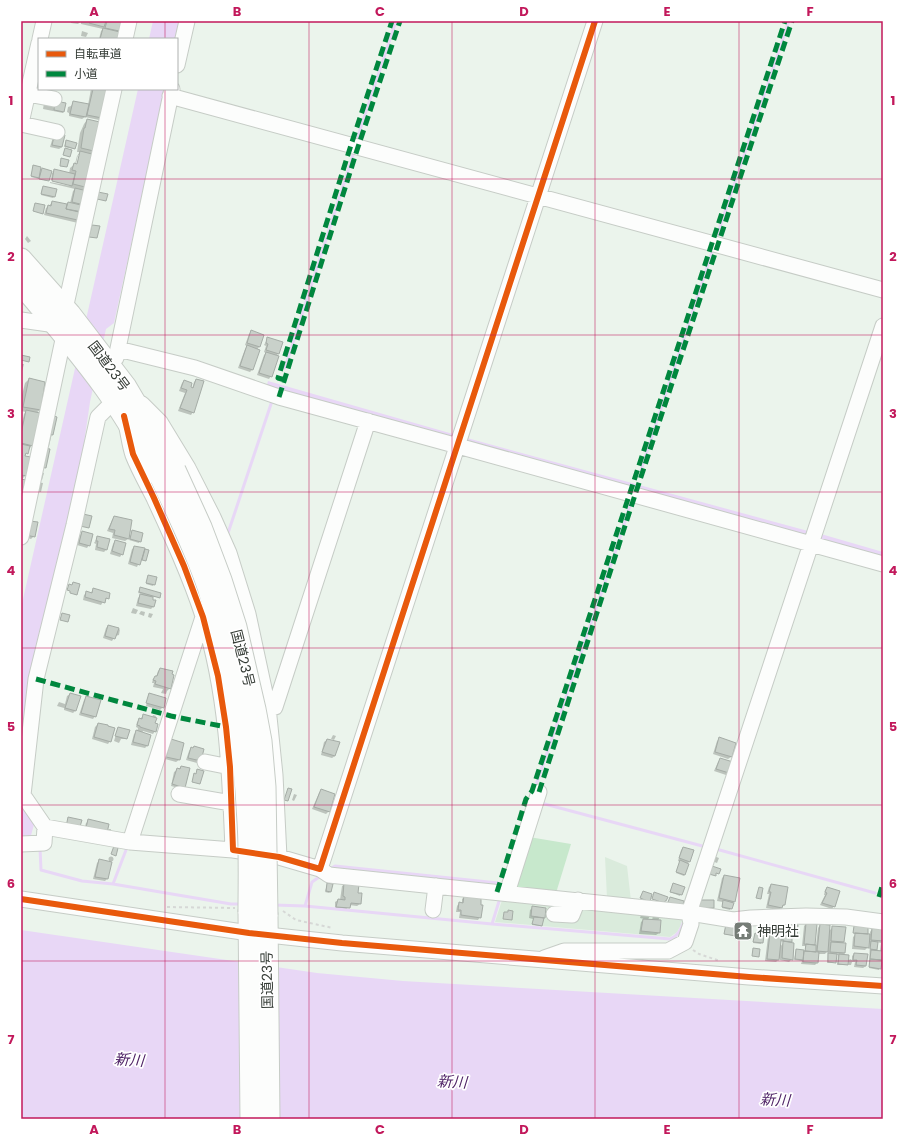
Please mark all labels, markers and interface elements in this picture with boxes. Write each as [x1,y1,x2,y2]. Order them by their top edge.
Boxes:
text: A [89,2,99,21]
text: B [233,2,242,21]
text: C [375,2,385,21]
text: D [519,2,529,21]
text: E [663,2,671,21]
text: F [806,2,814,21]
legend [38,38,178,90]
text: 自転車道 [74,45,122,62]
text: 小道 [74,65,98,82]
text: 1 [9,91,13,110]
text: 1 [891,91,895,110]
text: 2 [7,247,15,266]
text: 2 [889,247,897,266]
street label: 国道23号 [83,337,135,395]
text: 3 [7,404,15,423]
text: 3 [889,404,897,423]
text: 4 [7,561,16,580]
text: 4 [889,561,898,580]
street label: 国道23号 [226,627,260,689]
text: 5 [7,717,15,736]
text: 5 [889,717,897,736]
text: 6 [7,874,15,893]
text: 6 [889,874,897,893]
temple icon: 神明社 [732,920,754,942]
place label: 神明社 [757,921,799,941]
street label: 国道23号 [256,951,278,1009]
text: 7 [8,1030,15,1049]
text: 7 [890,1030,897,1049]
water label: 新川 [113,1048,147,1071]
water label: 新川 [436,1070,470,1093]
water label: 新川 [759,1088,793,1111]
text: A [89,1120,99,1139]
text: B [233,1120,242,1139]
text: C [375,1120,385,1139]
text: D [519,1120,529,1139]
text: E [663,1120,671,1139]
text: F [806,1120,814,1139]

